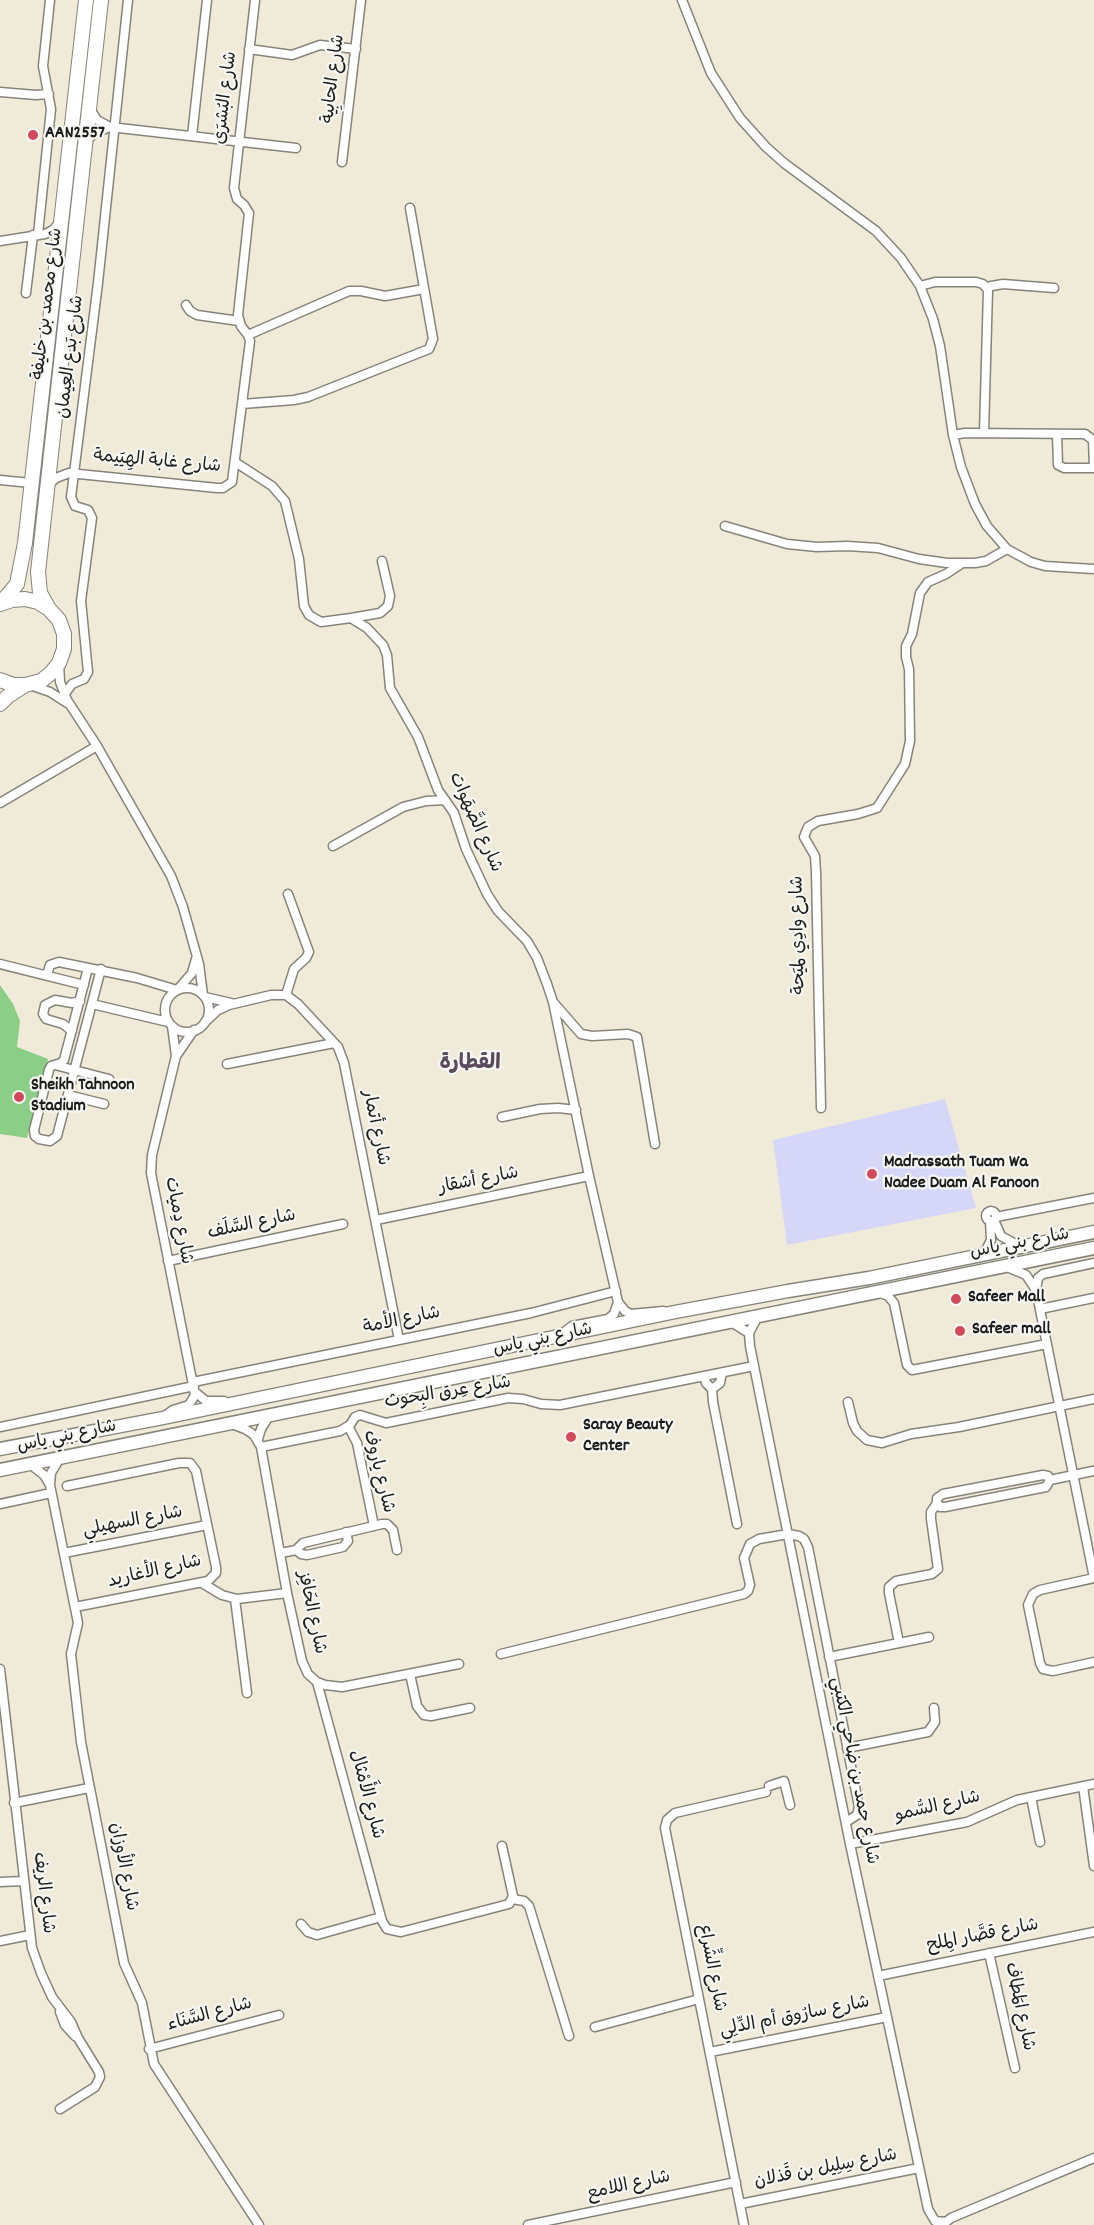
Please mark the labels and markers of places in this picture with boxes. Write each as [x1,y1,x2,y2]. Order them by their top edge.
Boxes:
place label: AAN2557 [45,124,105,146]
marker: AAN2557 [26,128,40,142]
place label: Sheikh Tahnoon Stadium [31,1076,135,1118]
marker: Sheikh Tahnoon Stadium [12,1090,26,1104]
place label: Madrassath Tuam Wa Nadee Duam Al Fanoon [884,1153,1039,1196]
marker: Madrassath Tuam Wa Nadee Duam Al Fanoon [865,1167,879,1181]
place label: Safeer Mall [968,1288,1045,1310]
marker: Safeer Mall [949,1292,963,1306]
place label: Safeer mall [972,1320,1051,1342]
marker: Safeer mall [953,1324,967,1338]
place label: Saray Beauty Center [583,1416,672,1458]
marker: Saray Beauty Center [564,1430,578,1444]

